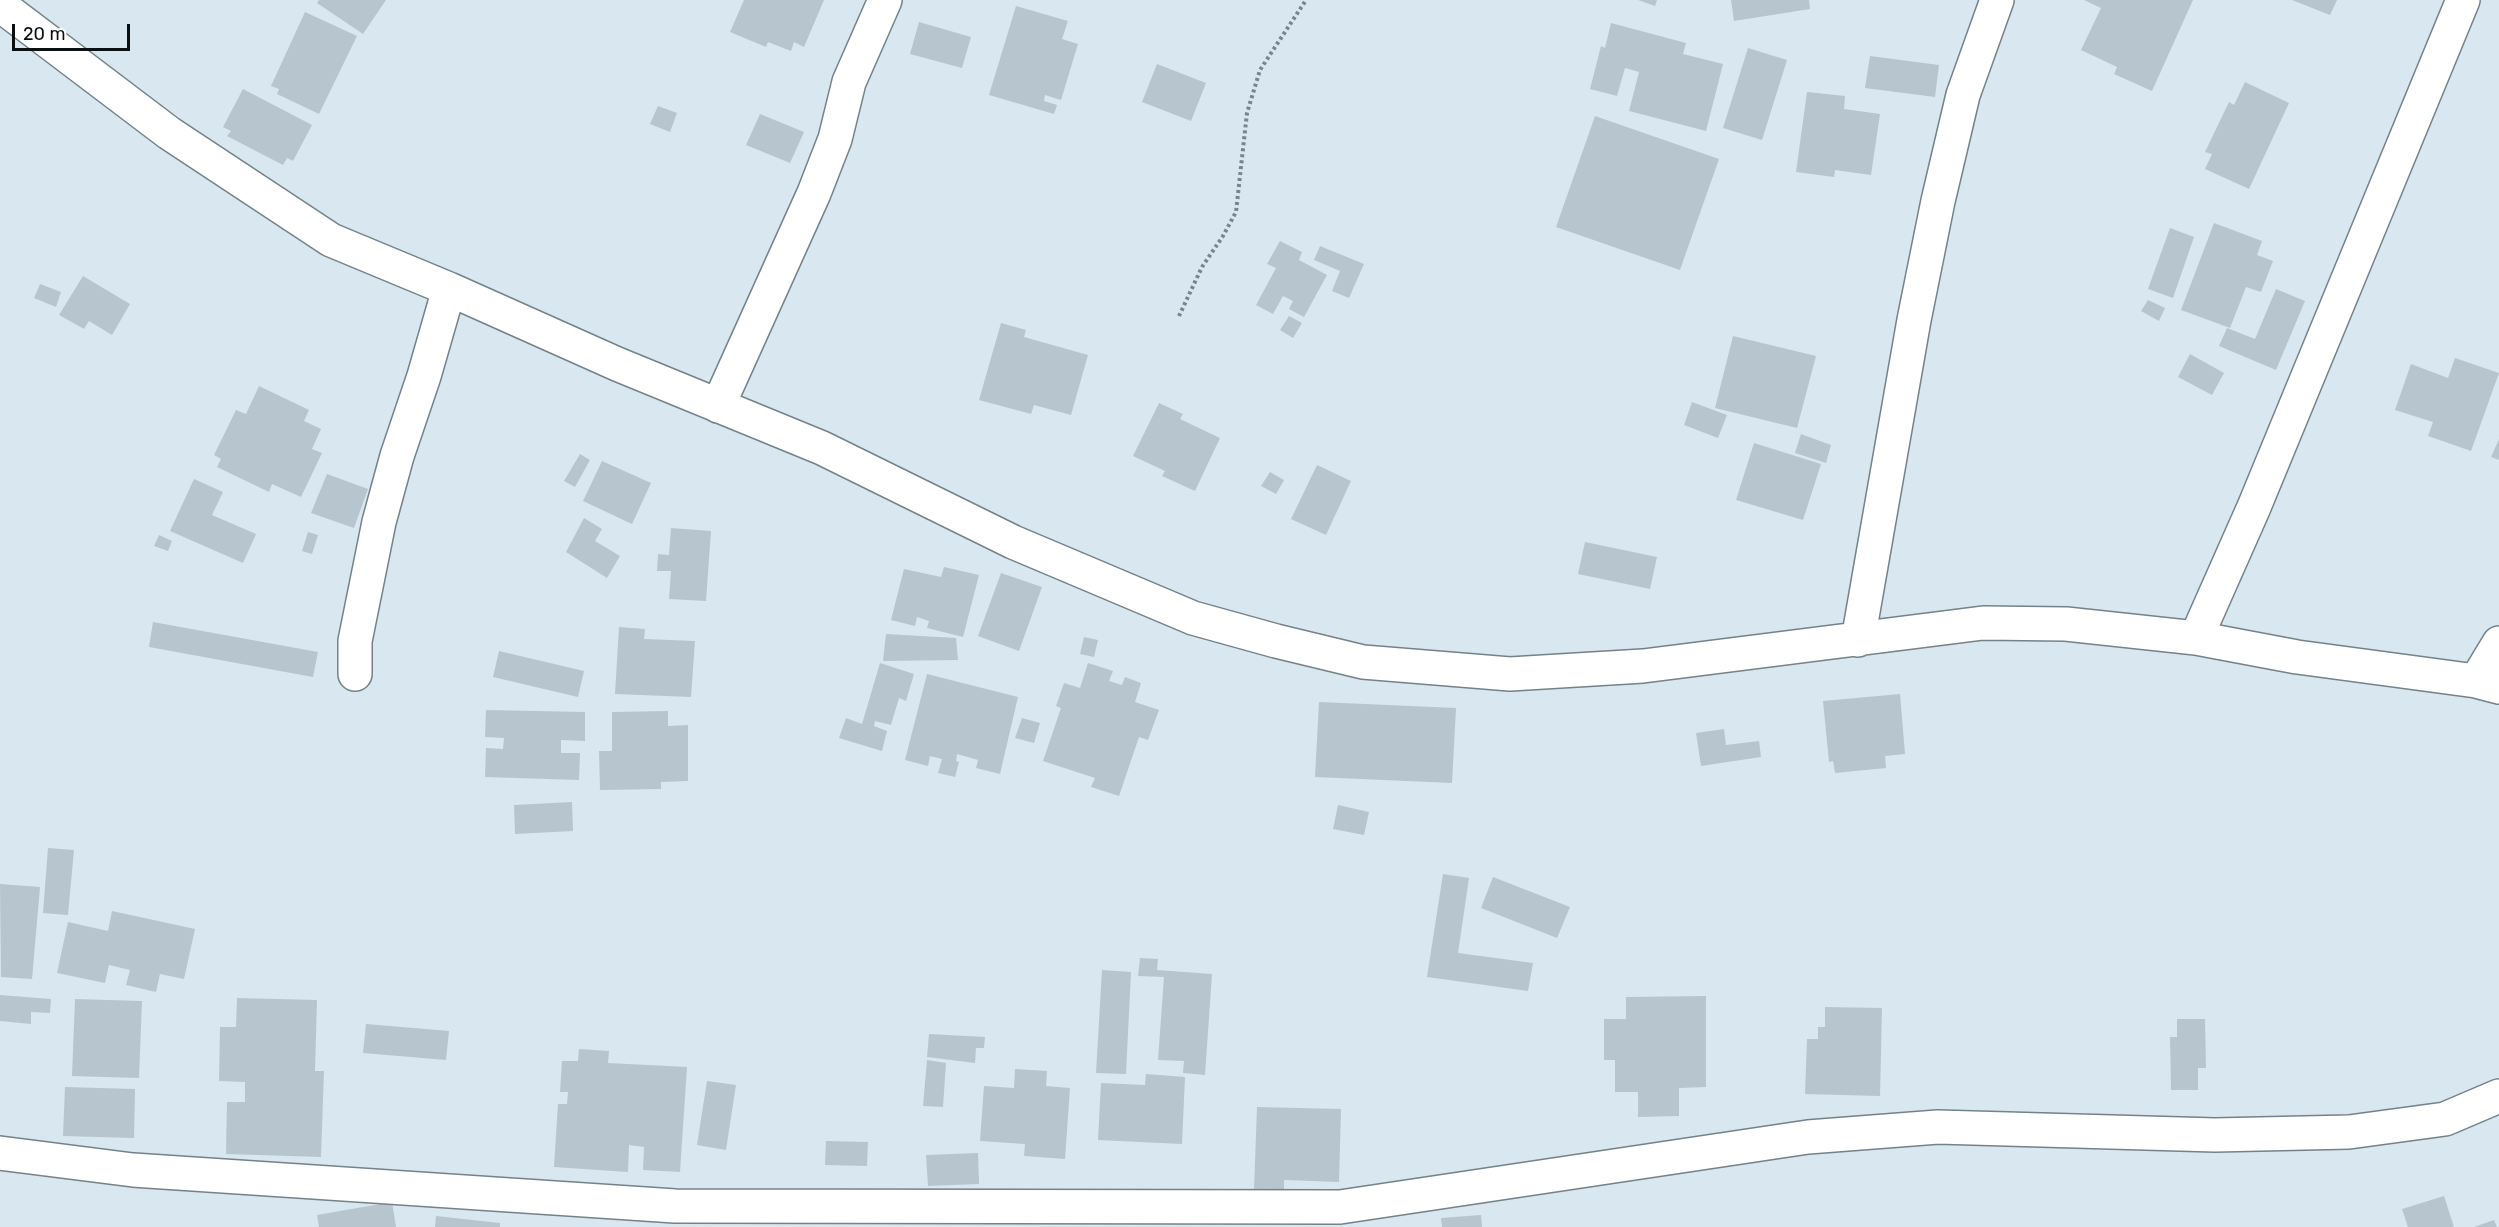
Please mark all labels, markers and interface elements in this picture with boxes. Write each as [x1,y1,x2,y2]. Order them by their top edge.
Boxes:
scale bar [15,12,134,50]
text: 20 m [23,23,65,45]

